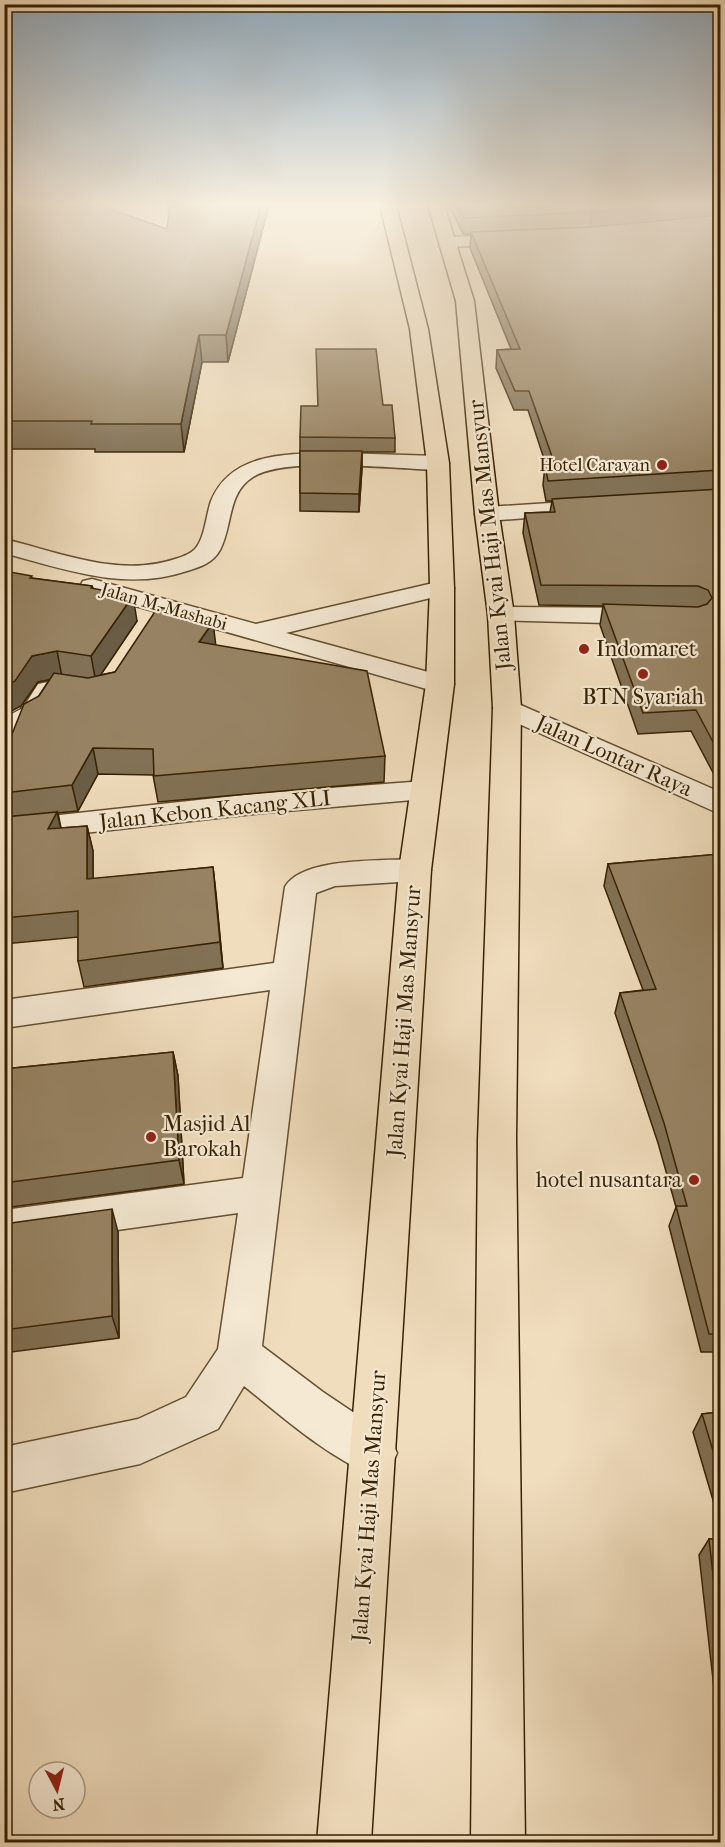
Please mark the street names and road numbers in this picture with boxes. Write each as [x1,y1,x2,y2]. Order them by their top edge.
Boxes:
street label: Jalan Kyai Haji Mas Mansyur [463,398,517,674]
street label: Jalan M. Mashabi [96,578,230,635]
street label: Jalan Lontar Raya [530,709,697,802]
street label: Jalan Kebon Kacang XLI [96,785,333,835]
street label: Jalan Kyai Haji Mas Mansyur [381,884,426,1160]
street label: Jalan Kyai Haji Mas Mansyur [346,1369,391,1645]

